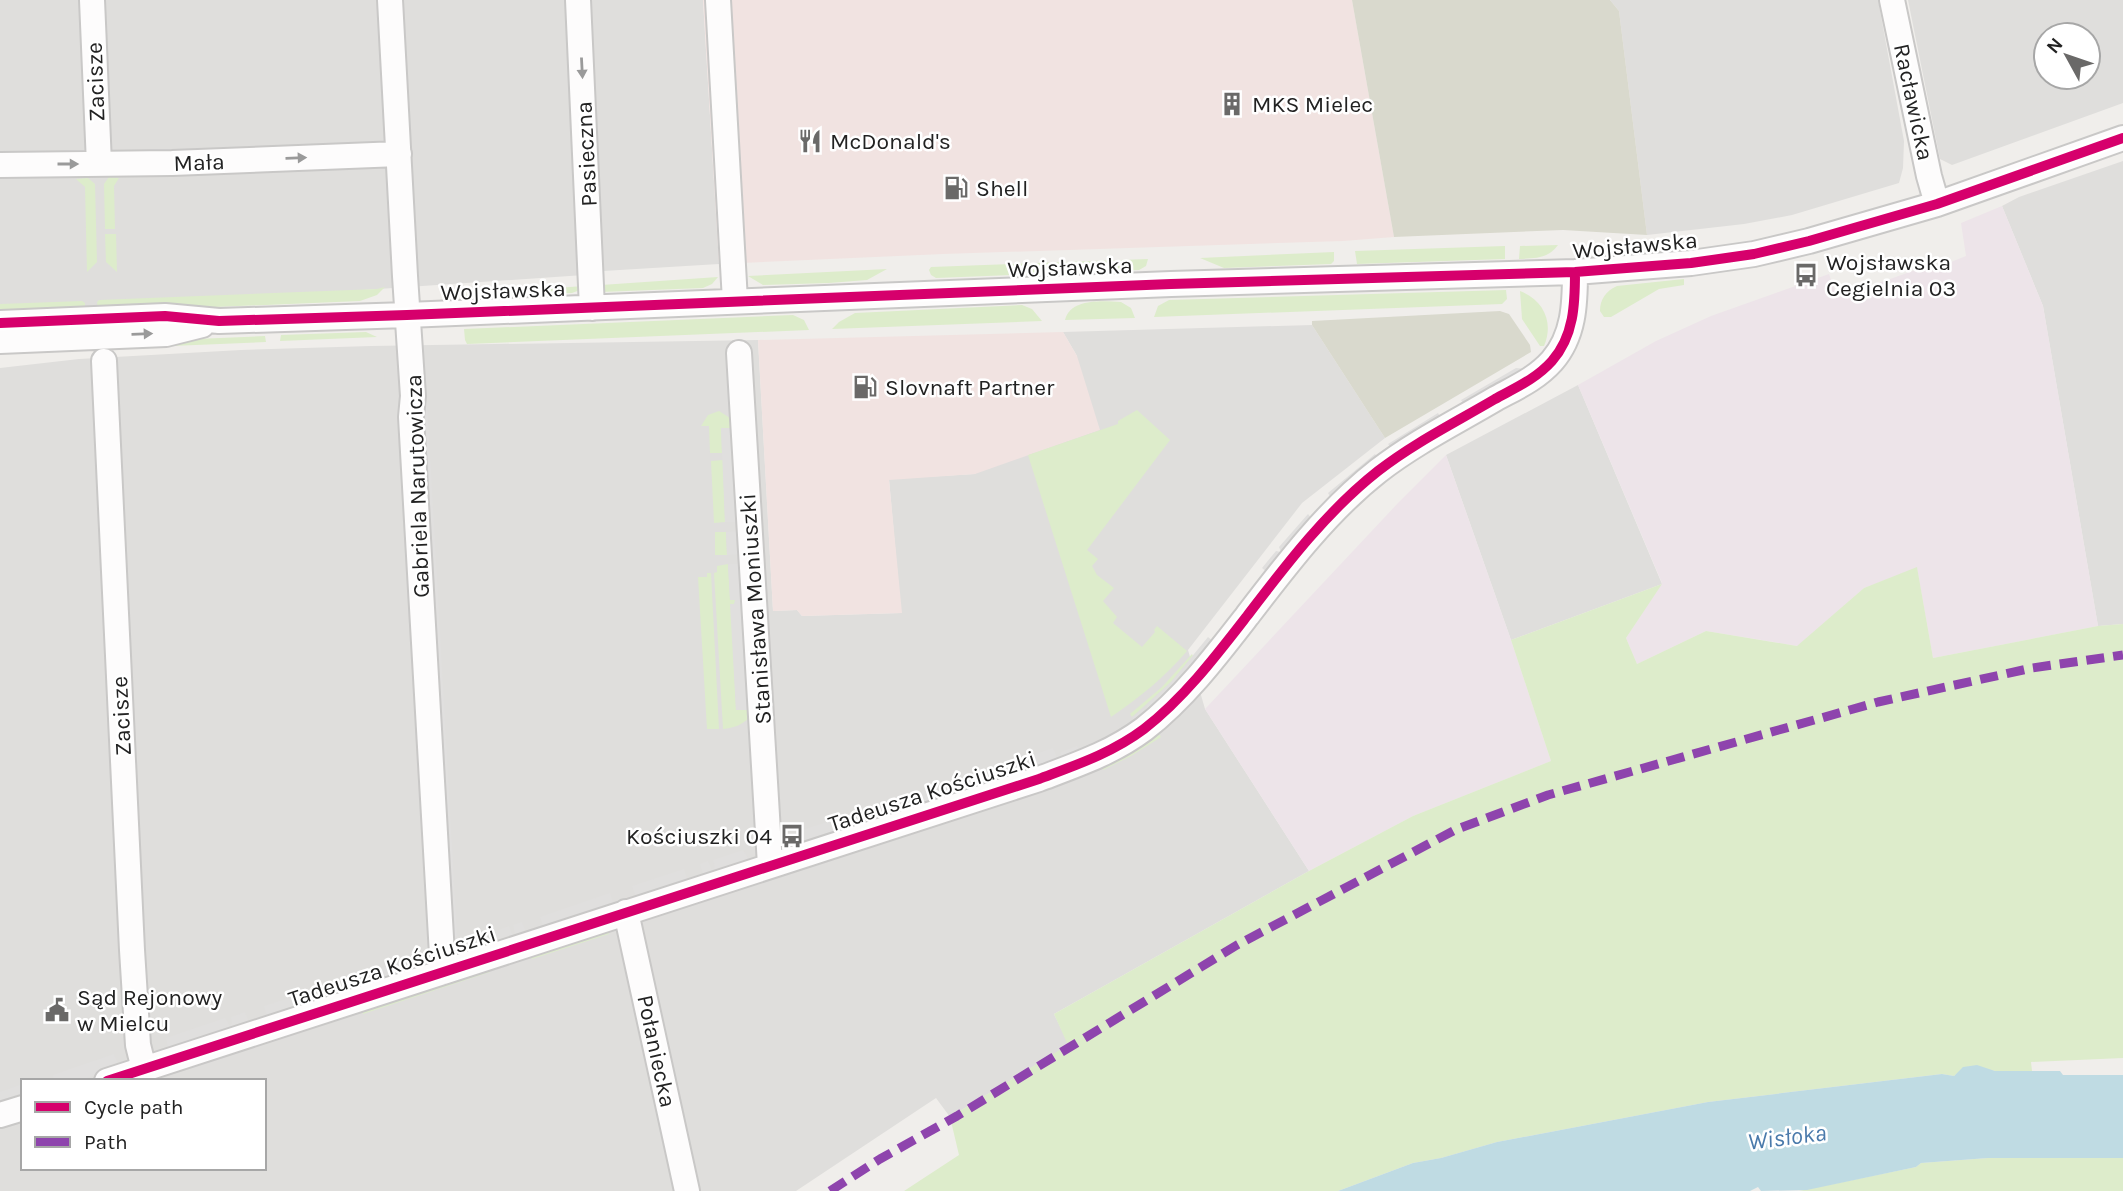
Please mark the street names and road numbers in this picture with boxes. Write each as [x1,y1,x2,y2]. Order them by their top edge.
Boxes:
street label: Racławicka [1888,41,1939,163]
street label: Zacisze [81,42,110,122]
street label: Pasieczna [570,101,603,207]
street label: Mała [173,148,225,177]
street label: Wojsławska [1572,227,1699,264]
street label: Wojsławska [1007,252,1133,283]
street label: Wojsławska [440,275,566,306]
street label: Gabriela Narutowicza [400,374,435,598]
street label: Stanisława Moniuszki [734,493,777,725]
street label: Zacisze [106,675,137,757]
street label: Tadeusza Kościuszki [825,745,1039,838]
street label: Tadeusza Kościuszki [285,920,499,1013]
street label: Połaniecka [631,992,682,1110]

